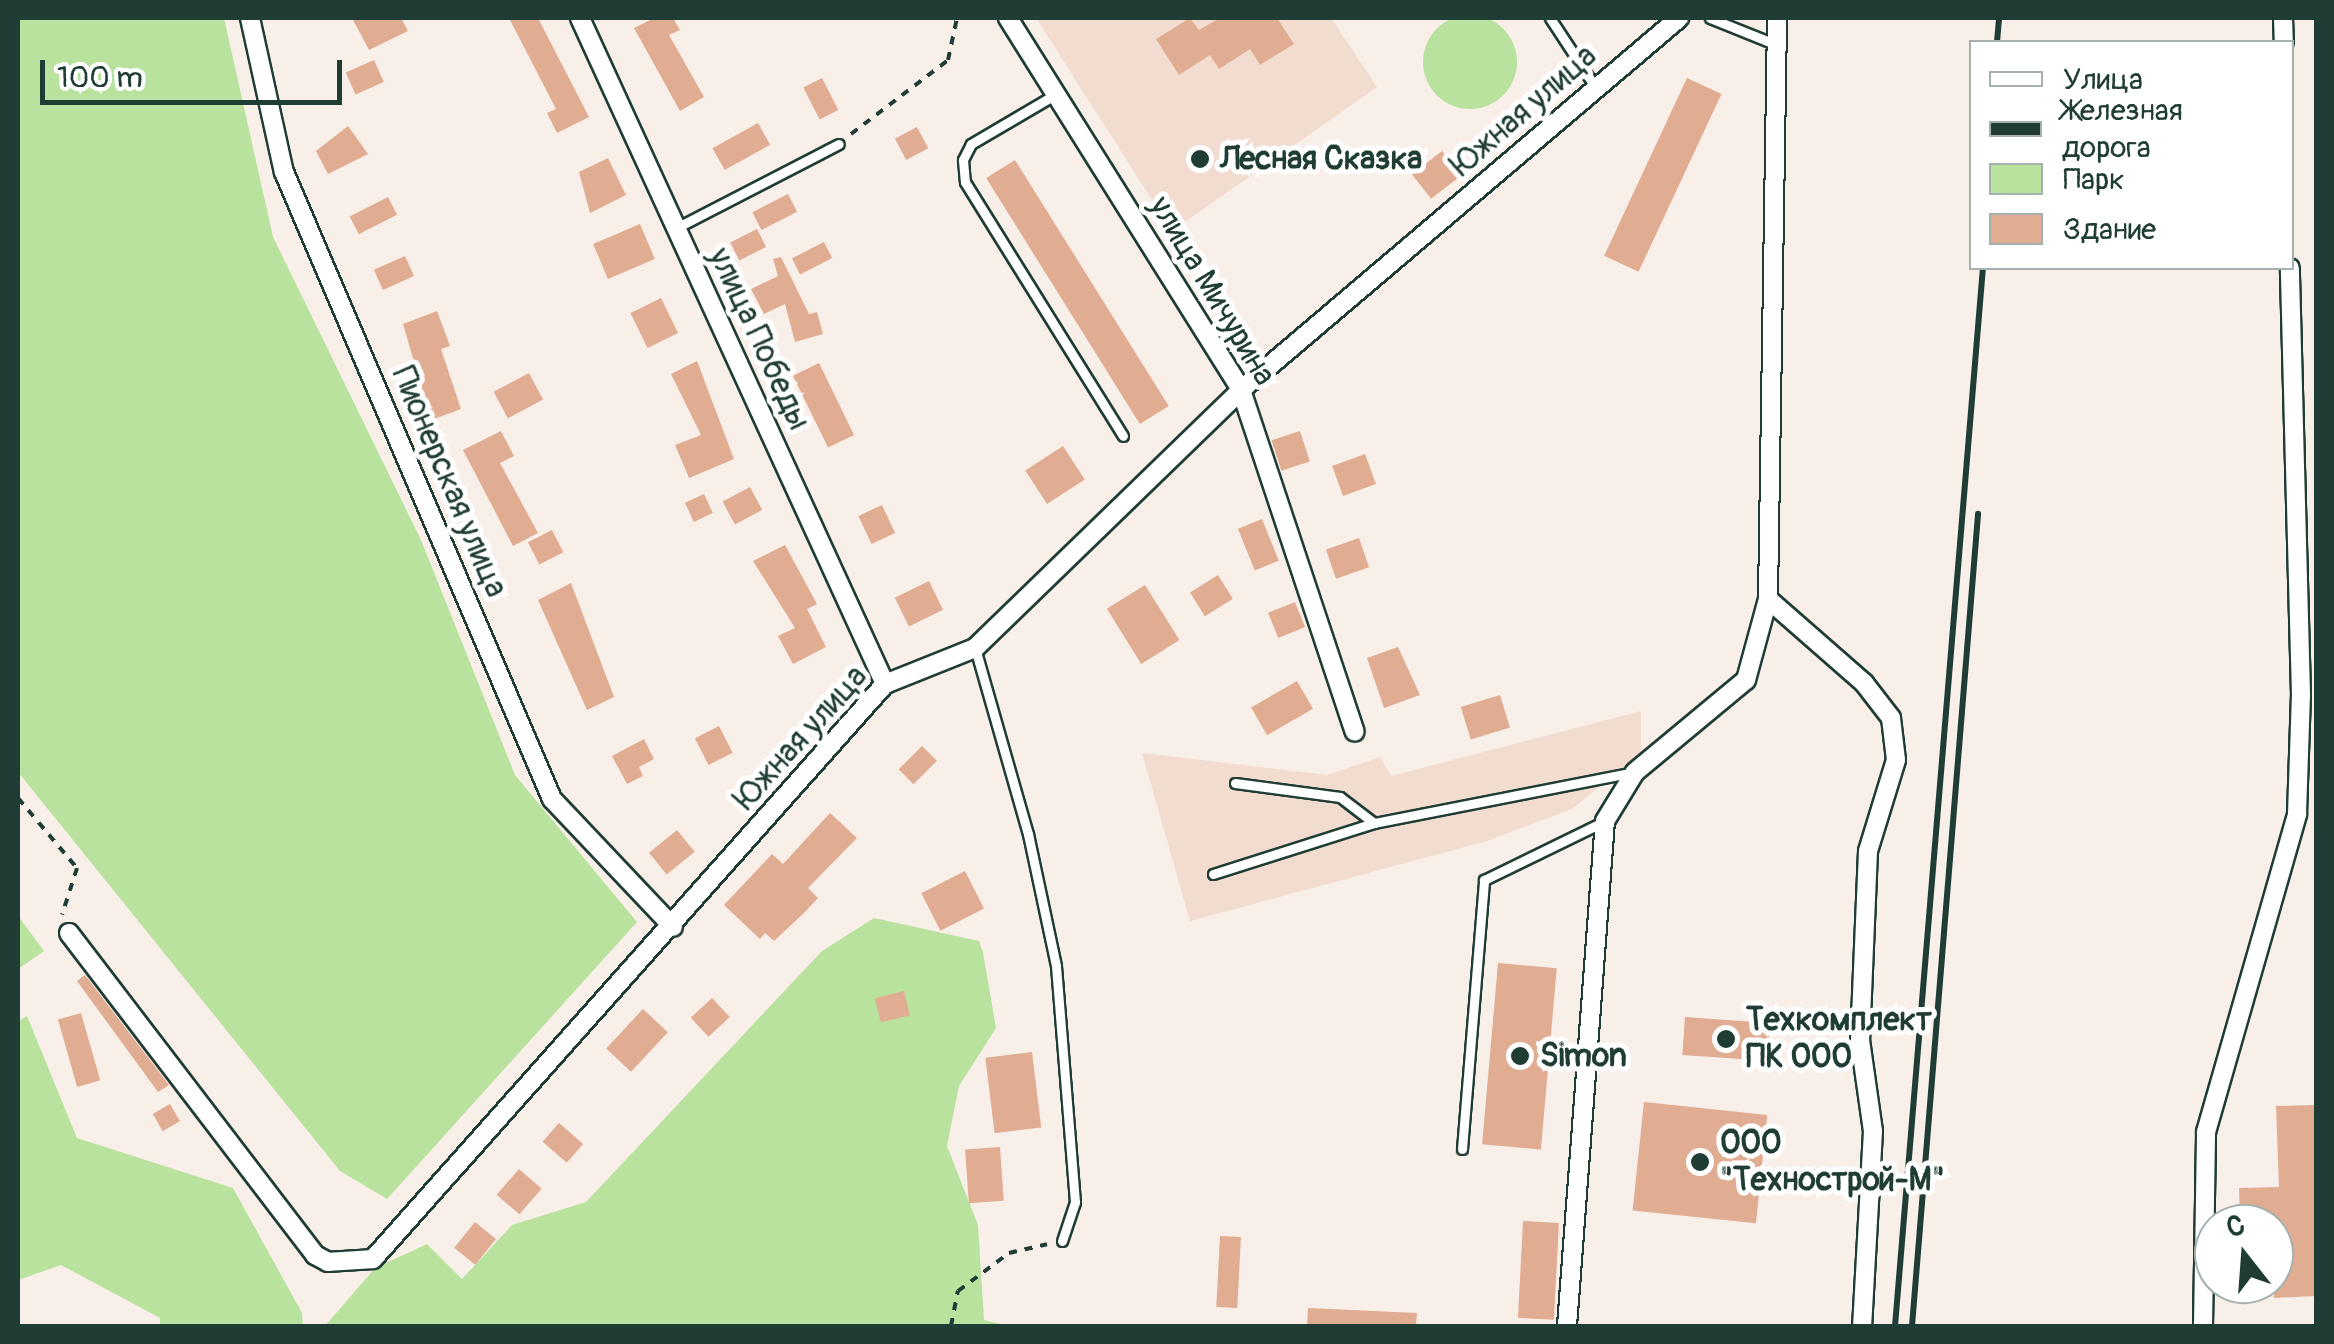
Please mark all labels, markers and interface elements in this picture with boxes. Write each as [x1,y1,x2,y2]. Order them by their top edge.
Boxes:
street label: Южная улица [1443,37,1605,185]
scale bar [45,40,348,102]
legend [1969,40,2294,270]
text: 100 m [57,59,143,96]
text: Улица [2063,61,2143,98]
text: Железная дорога [2062,92,2183,166]
place label: Лесная Сказка [1220,140,1422,178]
marker: Лесная Сказка [1189,148,1211,170]
text: Парк [2063,161,2125,198]
street label: улица Мичурина [1140,189,1284,393]
text: Здание [2063,211,2156,248]
street label: улица Победы [700,242,818,436]
street label: Пионерская улица [383,361,515,603]
street label: Южная улица [726,658,876,818]
place label: Техкомплект ПК ООО [1746,1002,1932,1077]
marker: Техкомплект ПК ООО [1715,1028,1737,1050]
place label: Simon [1540,1037,1627,1075]
marker: Simon [1509,1045,1531,1067]
place label: ООО "Технострой-М" [1720,1125,1945,1200]
marker: ООО "Технострой-М" [1689,1151,1711,1173]
north arrow [2194,1204,2294,1304]
text: С [2222,1207,2249,1246]

